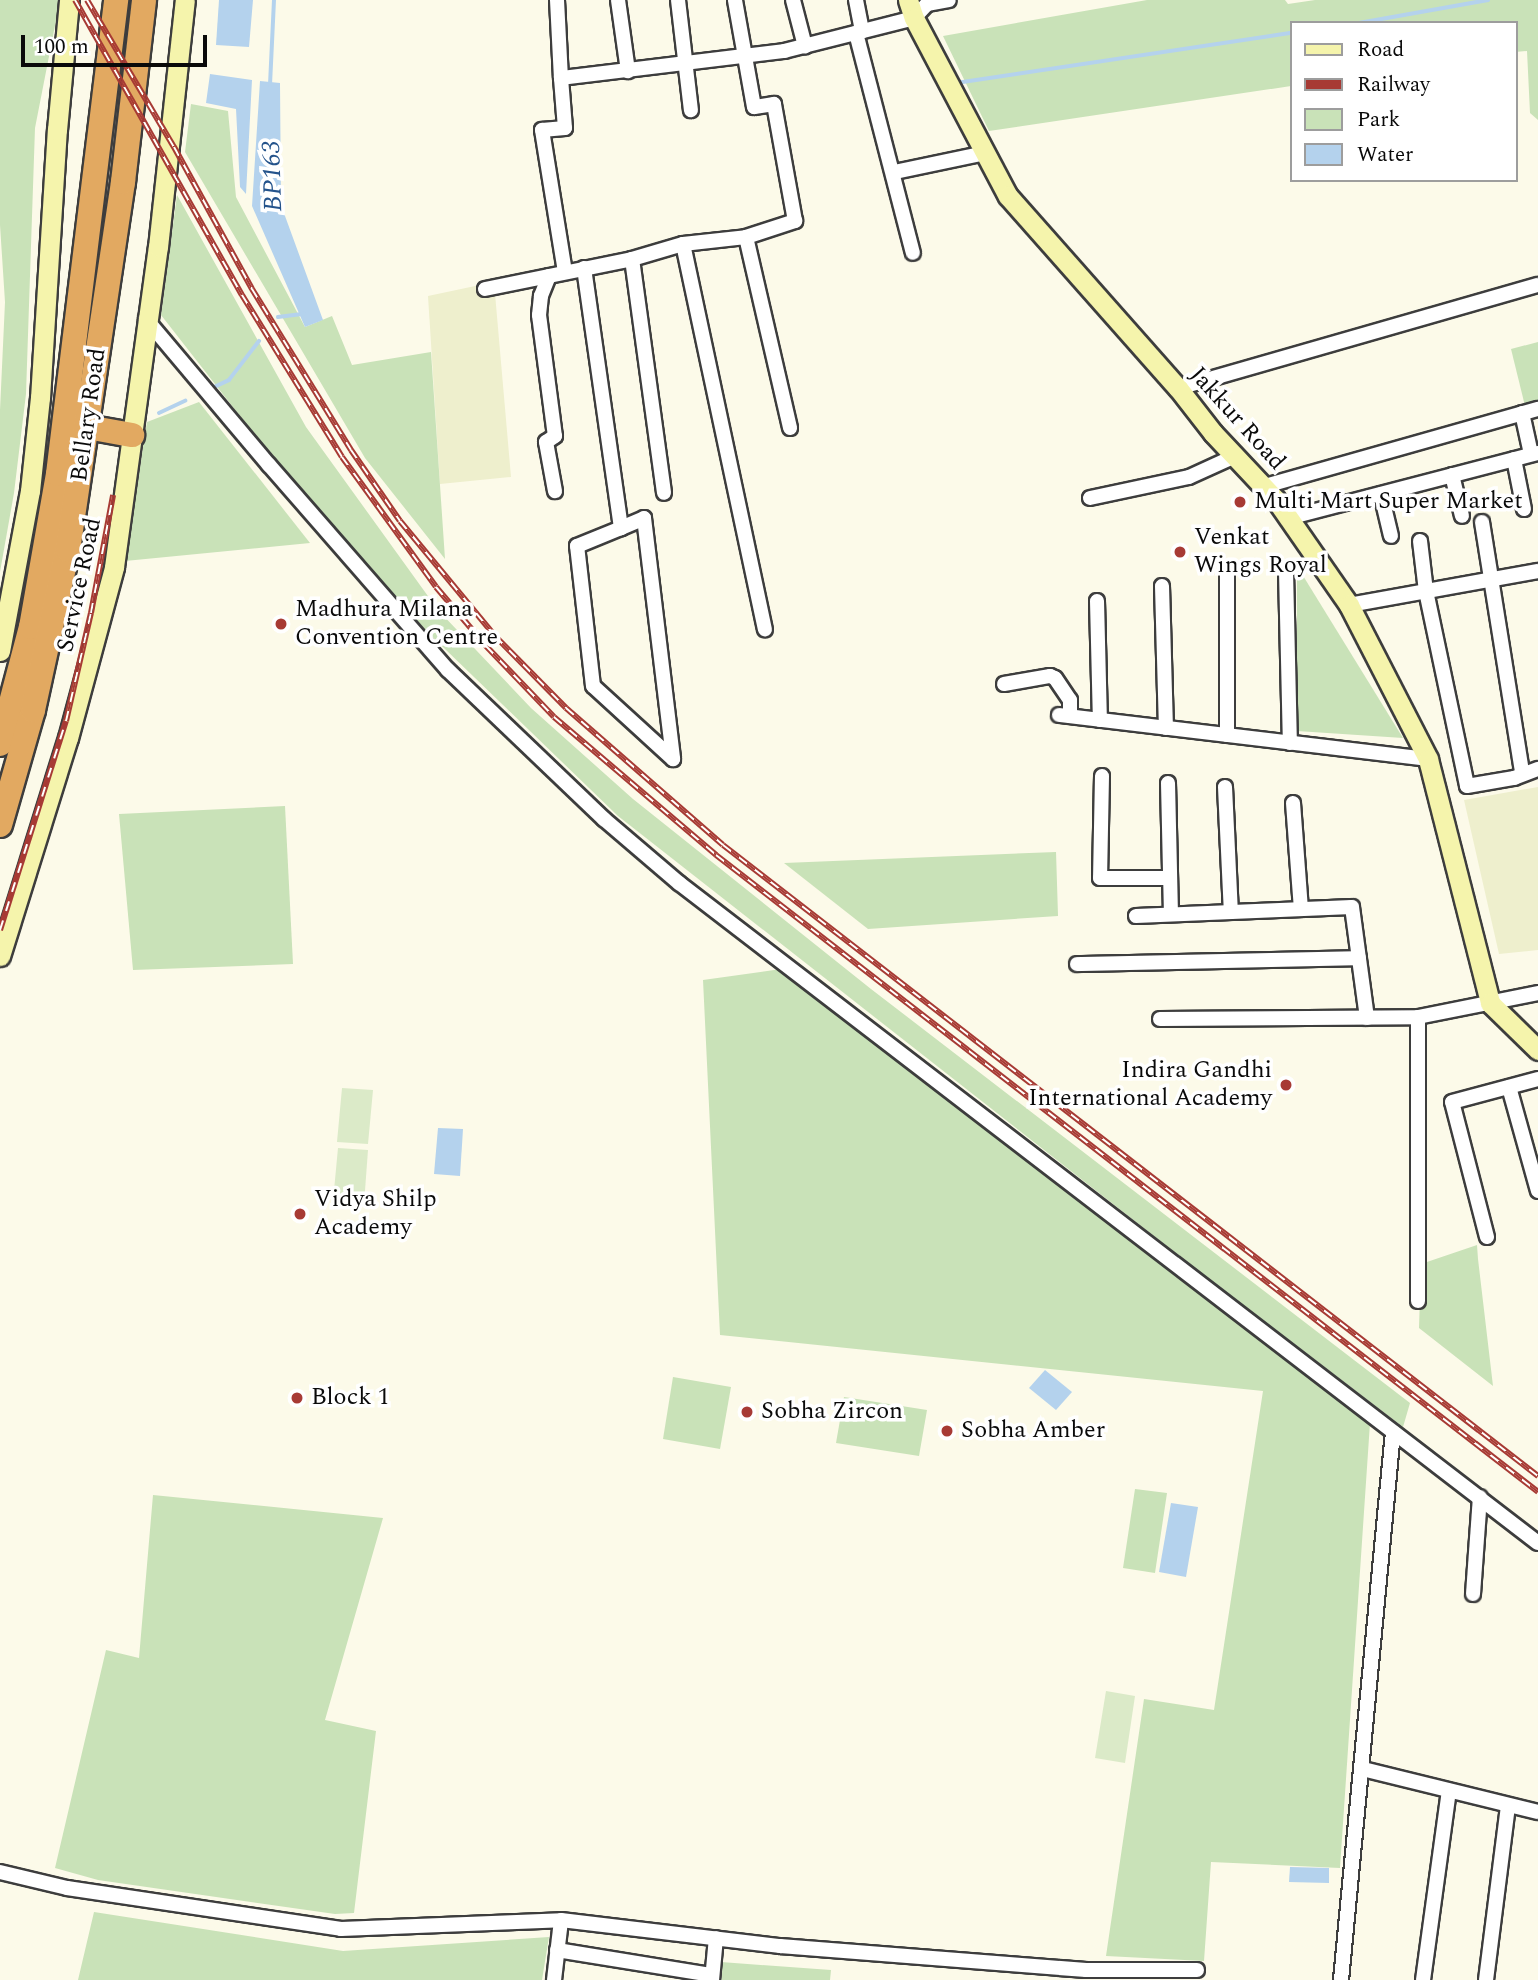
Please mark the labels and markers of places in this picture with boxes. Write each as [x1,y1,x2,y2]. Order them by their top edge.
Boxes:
place label: Multi Mart Super Market [1254,488,1523,516]
marker: Multi Mart Super Market [1232,494,1248,510]
place label: Venkat Wings Royal [1194,524,1327,580]
marker: Venkat Wings Royal [1172,544,1188,560]
place label: Madhura Milana Convention Centre [295,596,498,652]
marker: Madhura Milana Convention Centre [273,616,289,632]
place label: Indira Gandhi International Academy [1028,1057,1272,1113]
marker: Indira Gandhi International Academy [1278,1077,1294,1093]
place label: Vidya Shilp Academy [314,1186,437,1242]
marker: Vidya Shilp Academy [292,1206,308,1222]
place label: Block 1 [311,1384,390,1412]
marker: Block 1 [289,1390,305,1406]
place label: Sobha Zircon [761,1398,903,1426]
marker: Sobha Zircon [739,1404,755,1420]
place label: Sobha Amber [961,1417,1105,1445]
marker: Sobha Amber [939,1423,955,1439]

